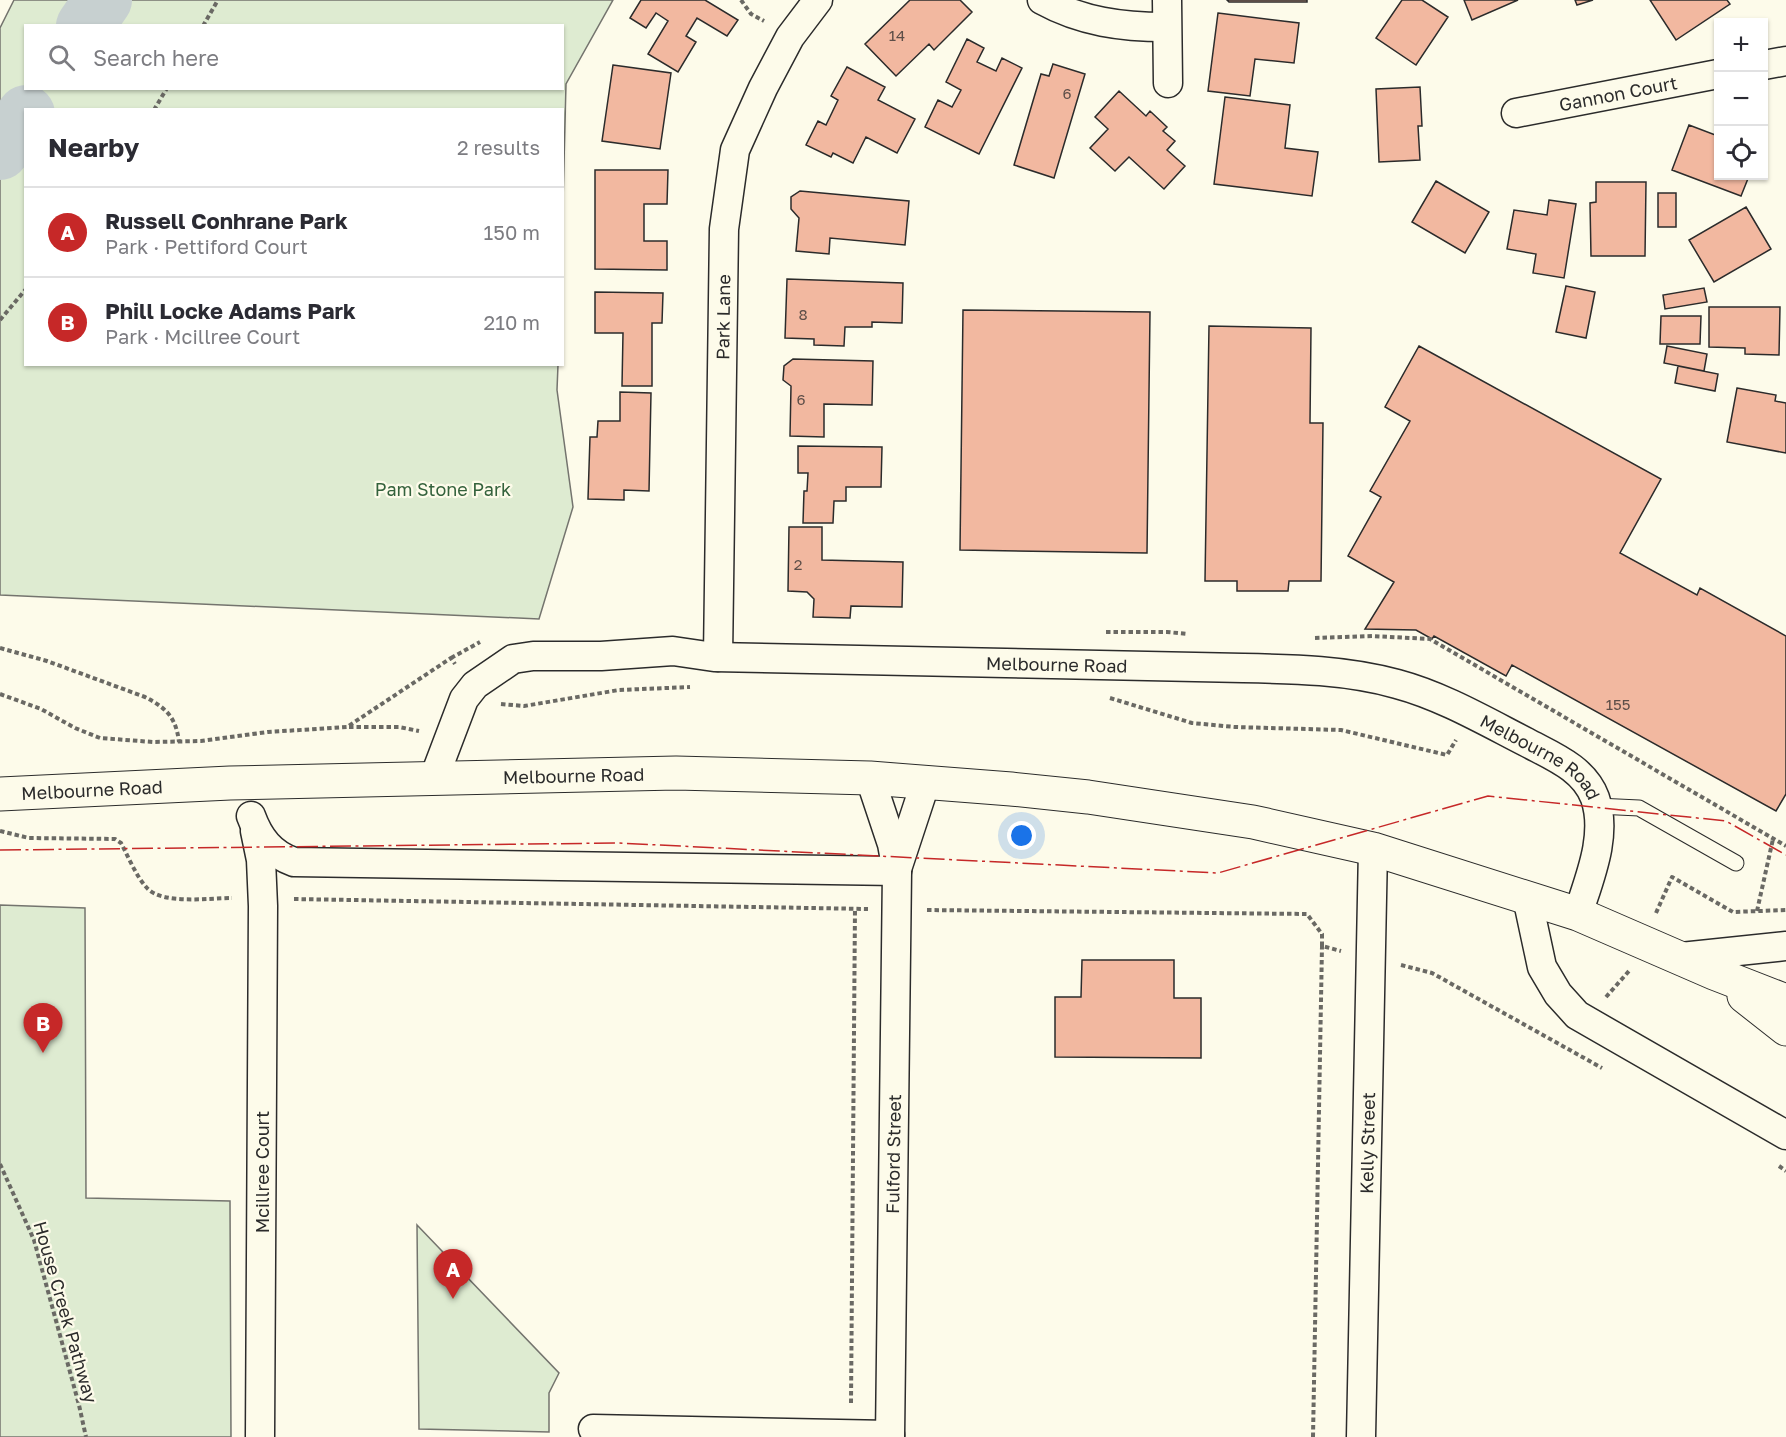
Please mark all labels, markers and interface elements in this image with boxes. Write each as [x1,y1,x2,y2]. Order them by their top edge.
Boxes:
map controls [1714,18,1768,180]
button: + [1714,18,1768,72]
search box [24,24,564,90]
house number: 14 [889,26,905,44]
icon: search [45,41,78,74]
text: Search here [93,44,219,71]
street label: Gannon Court [1557,71,1679,115]
button: − [1714,72,1768,126]
house number: 6 [1062,84,1072,102]
button: locate [1714,126,1768,180]
text: Nearby [48,132,139,163]
text: 2 results [457,135,540,159]
text: Russell Conhrane Park [105,207,348,234]
text: A [60,220,75,244]
text: 150 m [484,220,540,244]
text: Park · Pettiford Court [105,234,308,258]
street label: Park Lane [711,274,734,360]
text: Phill Locke Adams Park [105,297,356,324]
house number: 8 [798,305,808,323]
text: B [60,310,75,334]
text: 210 m [484,310,540,334]
text: Park · Mcillree Court [105,324,300,348]
house number: 6 [796,390,806,408]
park label: Pam Stone Park [375,478,511,500]
house number: 2 [794,555,802,573]
street label: Melbourne Road [986,652,1128,677]
house number: 155 [1606,695,1630,713]
street label: Melbourne Road [1477,709,1605,803]
street label: Melbourne Road [503,763,645,788]
street label: Melbourne Road [21,775,163,804]
your location [1007,821,1036,850]
pin: B [24,1004,63,1053]
street label: Kelly Street [1355,1092,1379,1194]
street label: Fulford Street [881,1094,905,1214]
street label: Mcillree Court [251,1111,273,1233]
street label: House Creek Pathway [29,1218,103,1406]
pin: A [434,1250,472,1299]

